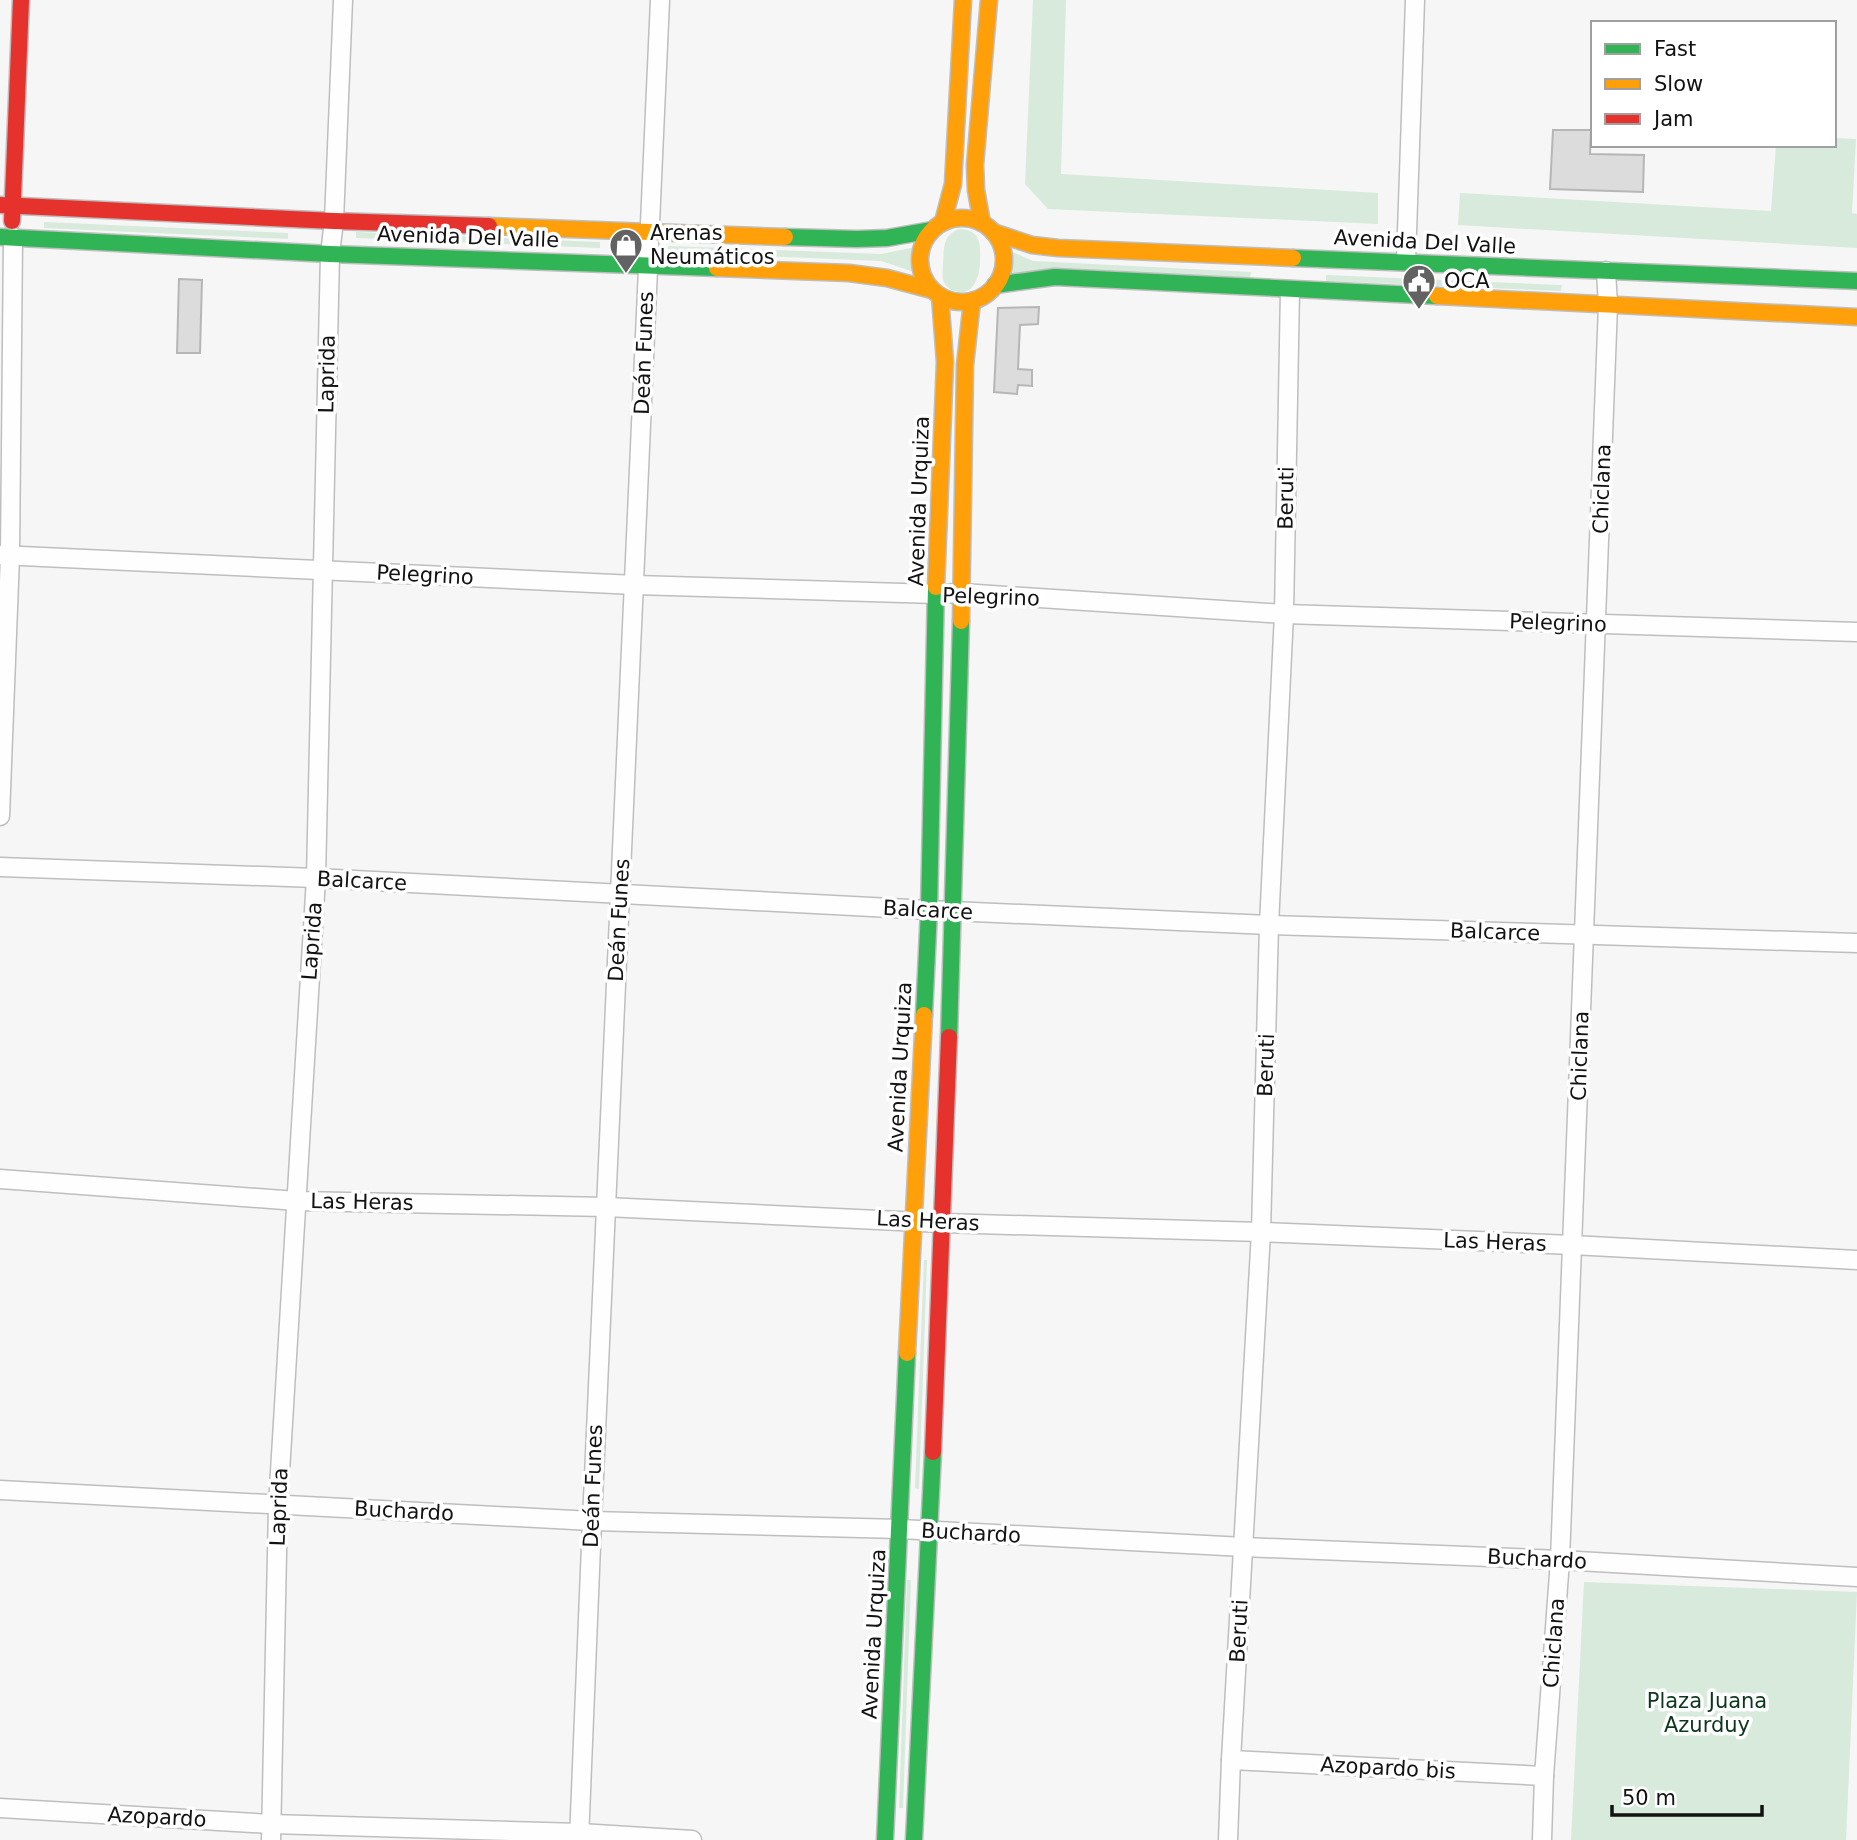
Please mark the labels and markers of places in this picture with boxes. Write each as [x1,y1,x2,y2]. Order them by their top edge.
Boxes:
place label: Arenas Neumáticos [650,221,775,269]
shop icon: Arenas Neumáticos [607,226,645,275]
public building icon: OCA [1400,262,1438,311]
place label: OCA [1444,269,1490,293]

